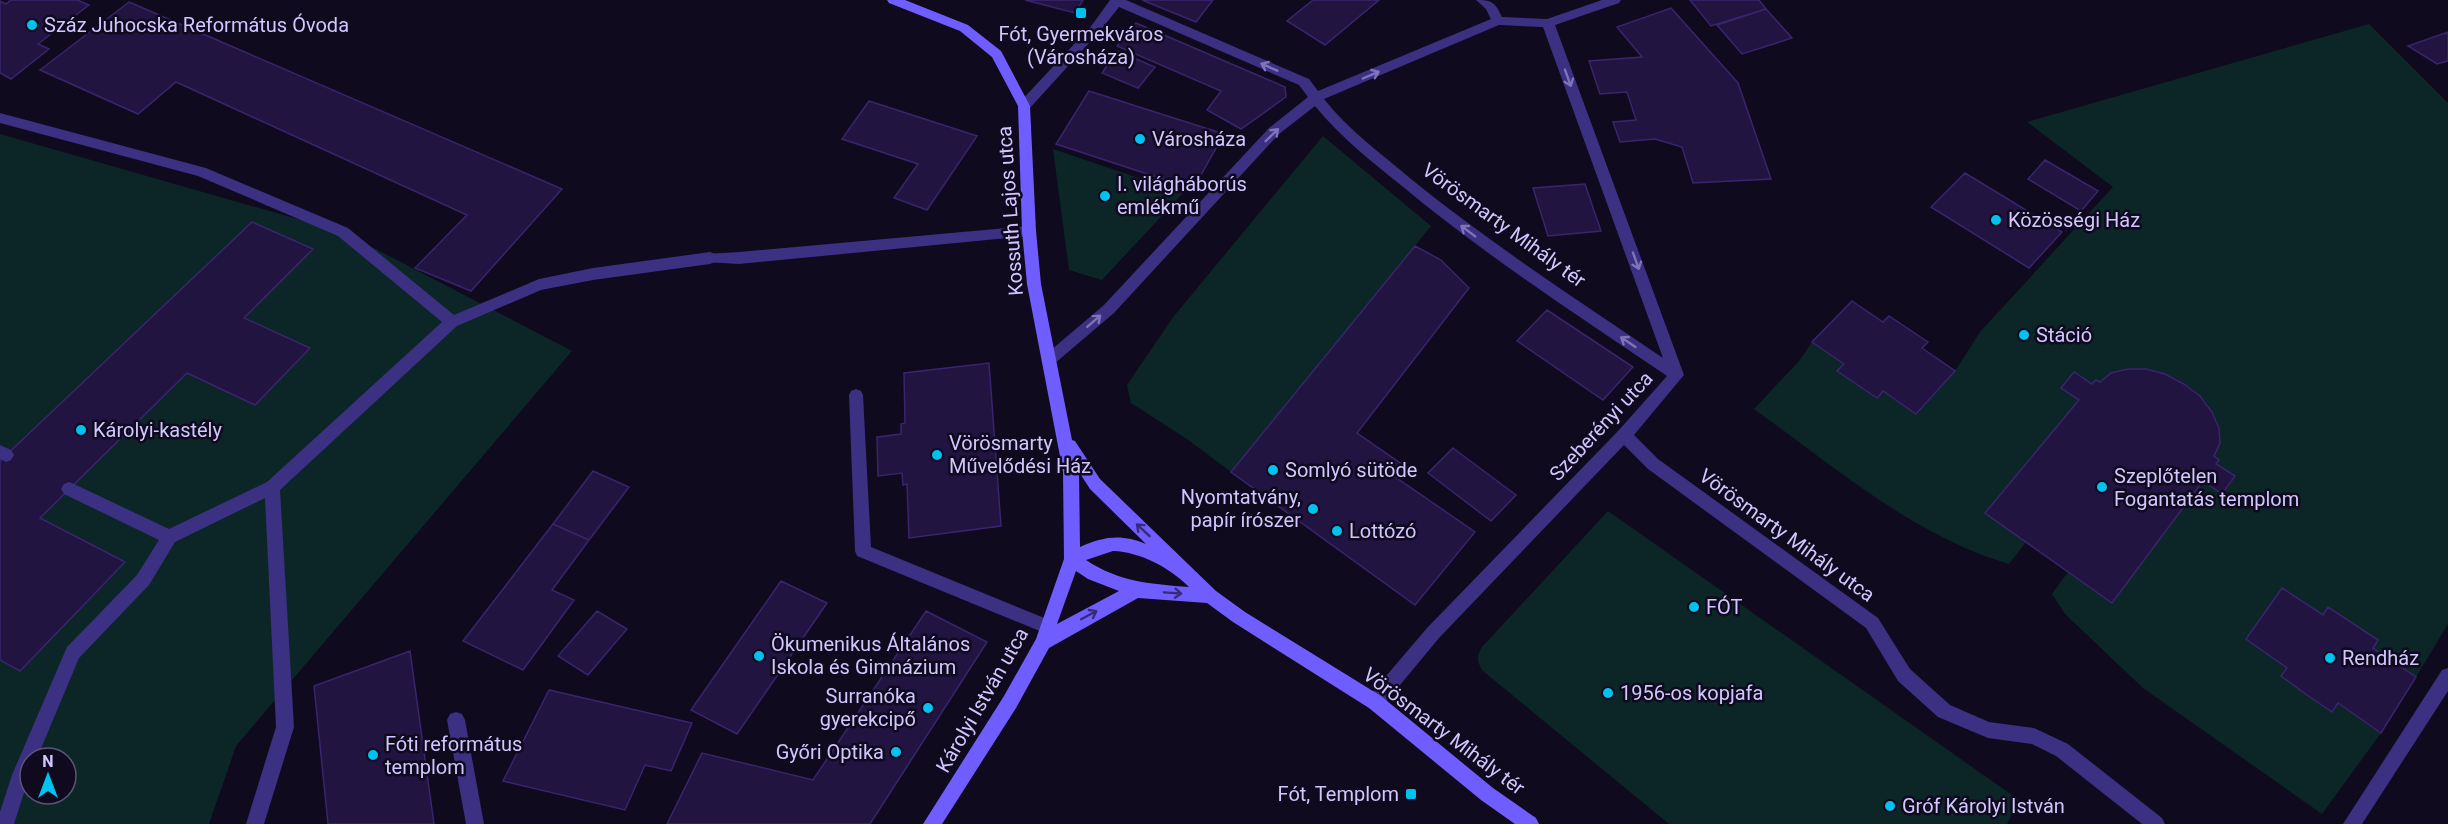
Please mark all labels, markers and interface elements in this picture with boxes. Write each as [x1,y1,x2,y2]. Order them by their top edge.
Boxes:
marker: Fót, Gyermekváros (Városháza) [1074,6,1088,20]
place label: Száz Juhocska Református Óvoda [44,13,349,37]
marker: Száz Juhocska Református Óvoda [25,18,39,32]
place label: Fót, Gyermekváros (Városháza) [998,22,1164,69]
one-way arrow [1260,61,1278,72]
one-way arrow [1361,69,1380,80]
one-way arrow [1564,69,1575,87]
street label: Kossuth Lajos utca [992,125,1028,297]
place label: Városháza [1152,127,1246,151]
one-way arrow [1264,128,1279,142]
marker: Városháza [1133,132,1147,146]
street label: Vörösmarty Mihály tér [1418,158,1591,292]
place label: I. világháborús emlékmű [1117,172,1247,219]
marker: I. világháborús emlékmű [1098,189,1112,203]
place label: Közösségi Ház [2008,208,2140,232]
marker: Közösségi Ház [1989,213,2003,227]
one-way arrow [1461,225,1477,237]
one-way arrow [1631,252,1642,270]
one-way arrow [1086,315,1102,328]
place label: Stáció [2036,323,2092,347]
marker: Stáció [2017,328,2031,342]
one-way arrow [1621,336,1637,348]
street label: Szeberényi utca [1544,366,1658,486]
place label: Károlyi-kastély [93,418,222,442]
marker: Károlyi-kastély [74,423,88,437]
place label: Vörösmarty Művelődési Ház [949,431,1091,478]
marker: Vörösmarty Művelődési Ház [930,448,944,462]
place label: Somlyó sütöde [1285,458,1417,482]
marker: Somlyó sütöde [1266,463,1280,477]
street label: Vörösmarty Mihály utca [1695,463,1879,607]
place label: Szeplőtelen Fogantatás templom [2114,464,2299,511]
marker: Szeplőtelen Fogantatás templom [2095,480,2109,494]
place label: Nyomtatvány, papír írószer [1181,485,1301,532]
marker: Nyomtatvány, papír írószer [1306,502,1320,516]
place label: Lottózó [1349,519,1417,543]
one-way arrow [1136,523,1151,537]
marker: Lottózó [1330,524,1344,538]
one-way arrow [1163,587,1183,598]
place label: FÓT [1706,595,1743,619]
marker: FÓT [1687,600,1701,614]
one-way arrow [1080,609,1097,621]
street label: Károlyi István utca [931,623,1033,777]
place label: Ökumenikus Általános Iskola és Gimnázium [771,632,970,679]
place label: Rendház [2342,646,2419,670]
marker: Ökumenikus Általános Iskola és Gimnázium [752,649,766,663]
marker: Rendház [2323,651,2337,665]
street label: Vörösmarty Mihály tér [1358,662,1530,800]
place label: 1956-os kopjafa [1620,681,1763,705]
place label: Surranóka gyerekcipő [820,684,916,731]
marker: 1956-os kopjafa [1601,686,1615,700]
marker: Surranóka gyerekcipő [921,701,935,715]
place label: Fóti református templom [385,732,522,779]
place label: Győri Optika [776,740,884,764]
marker: Győri Optika [889,745,903,759]
north arrow [18,746,78,806]
marker: Fóti református templom [366,748,380,762]
text: N [42,752,54,771]
place label: Fót, Templom [1278,782,1399,806]
marker: Fót, Templom [1404,787,1418,801]
place label: Gróf Károlyi István [1902,794,2065,818]
marker: Gróf Károlyi István [1883,799,1897,813]

